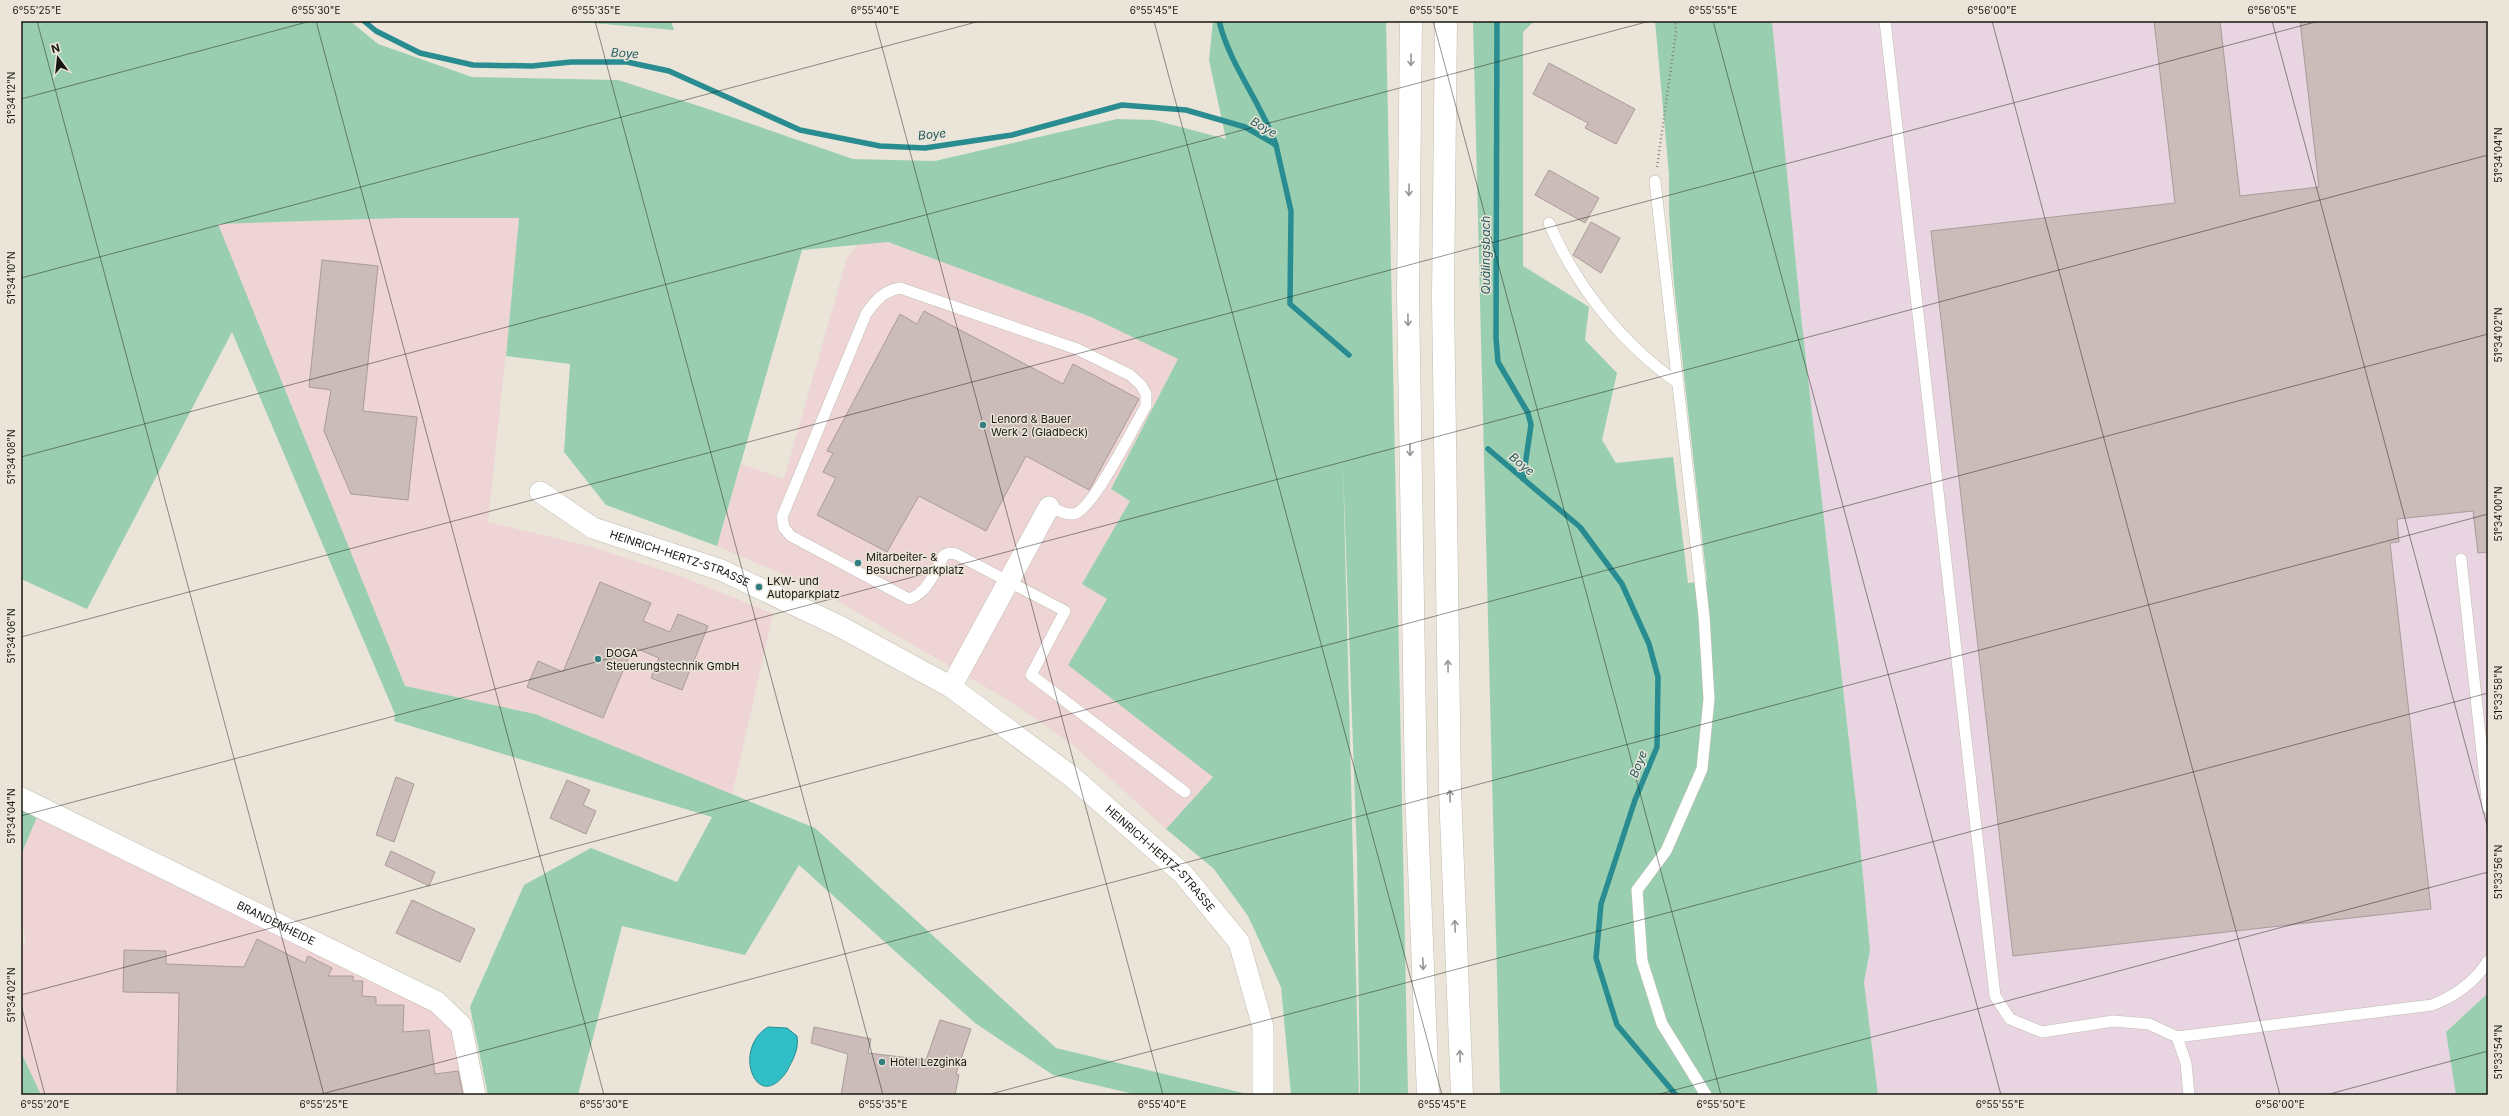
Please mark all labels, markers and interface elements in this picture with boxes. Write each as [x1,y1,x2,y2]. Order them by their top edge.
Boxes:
text: 6°55'25"E [13,4,61,16]
text: 6°55'30"E [291,4,341,16]
text: 6°55'35"E [572,4,620,16]
text: 6°55'40"E [851,4,899,16]
text: 6°55'45"E [1130,4,1178,16]
text: 6°55'50"E [1410,4,1458,16]
text: 6°55'55"E [1689,4,1737,16]
text: 6°56'00"E [1967,4,2017,16]
text: 6°56'05"E [2247,4,2297,16]
north arrow [38,38,78,78]
text: N [50,40,61,56]
water label: Boye [610,45,640,61]
one-way arrow [1407,53,1415,66]
text: 51°34'12"N [5,72,17,124]
water label: Boye [1248,113,1280,141]
water label: Boye [917,125,947,143]
text: 51°34'04"N [2492,127,2504,183]
one-way arrow [1405,183,1413,196]
water label: Quälingsbach [1478,216,1493,294]
text: 51°34'10"N [5,252,17,304]
text: 51°34'02"N [2492,308,2504,362]
one-way arrow [1404,313,1412,326]
place label: Lenord & Bauer Werk 2 (Gladbeck) [991,412,1088,439]
marker: Lenord & Bauer Werk 2 (Gladbeck) [978,420,988,430]
text: 51°34'08"N [5,429,17,485]
one-way arrow [1406,443,1414,456]
water label: Boye [1506,449,1538,479]
text: 51°34'00"N [2492,486,2504,542]
street label: HEINRICH-HERTZ-STRASSE [608,527,752,590]
place label: Mitarbeiter- & Besucherparkplatz [866,550,964,577]
marker: Mitarbeiter- & Besucherparkplatz [853,558,863,568]
place label: LKW- und Autoparkplatz [767,574,840,601]
marker: LKW- und Autoparkplatz [754,582,764,592]
text: 51°34'06"N [5,608,17,664]
place label: DOGA Steuerungstechnik GmbH [606,646,739,673]
marker: DOGA Steuerungstechnik GmbH [593,654,603,664]
one-way arrow [1444,660,1452,673]
text: 51°33'58"N [2492,666,2504,720]
water label: Boye [1626,748,1650,780]
text: 51°34'04"N [5,788,17,844]
one-way arrow [1446,790,1454,803]
street label: HEINRICH-HERTZ-STRASSE [1102,802,1218,914]
text: 51°33'56"N [2492,845,2504,899]
street label: BRANDENHEIDE [235,898,317,948]
one-way arrow [1451,920,1459,933]
one-way arrow [1419,957,1427,970]
text: 51°34'02"N [5,968,17,1022]
text: 51°33'54"N [2492,1025,2504,1079]
one-way arrow [1456,1050,1464,1063]
place label: Hotel Lezginka [890,1055,967,1069]
marker: Hotel Lezginka [877,1057,887,1067]
text: 6°55'20"E [21,1098,70,1110]
text: 6°55'25"E [300,1098,348,1110]
text: 6°55'30"E [579,1098,629,1110]
text: 6°55'35"E [859,1098,907,1110]
text: 6°55'40"E [1138,1098,1186,1110]
text: 6°55'45"E [1418,1098,1466,1110]
text: 6°55'50"E [1697,1098,1745,1110]
text: 6°55'55"E [1976,1098,2024,1110]
text: 6°56'00"E [2255,1098,2305,1110]

